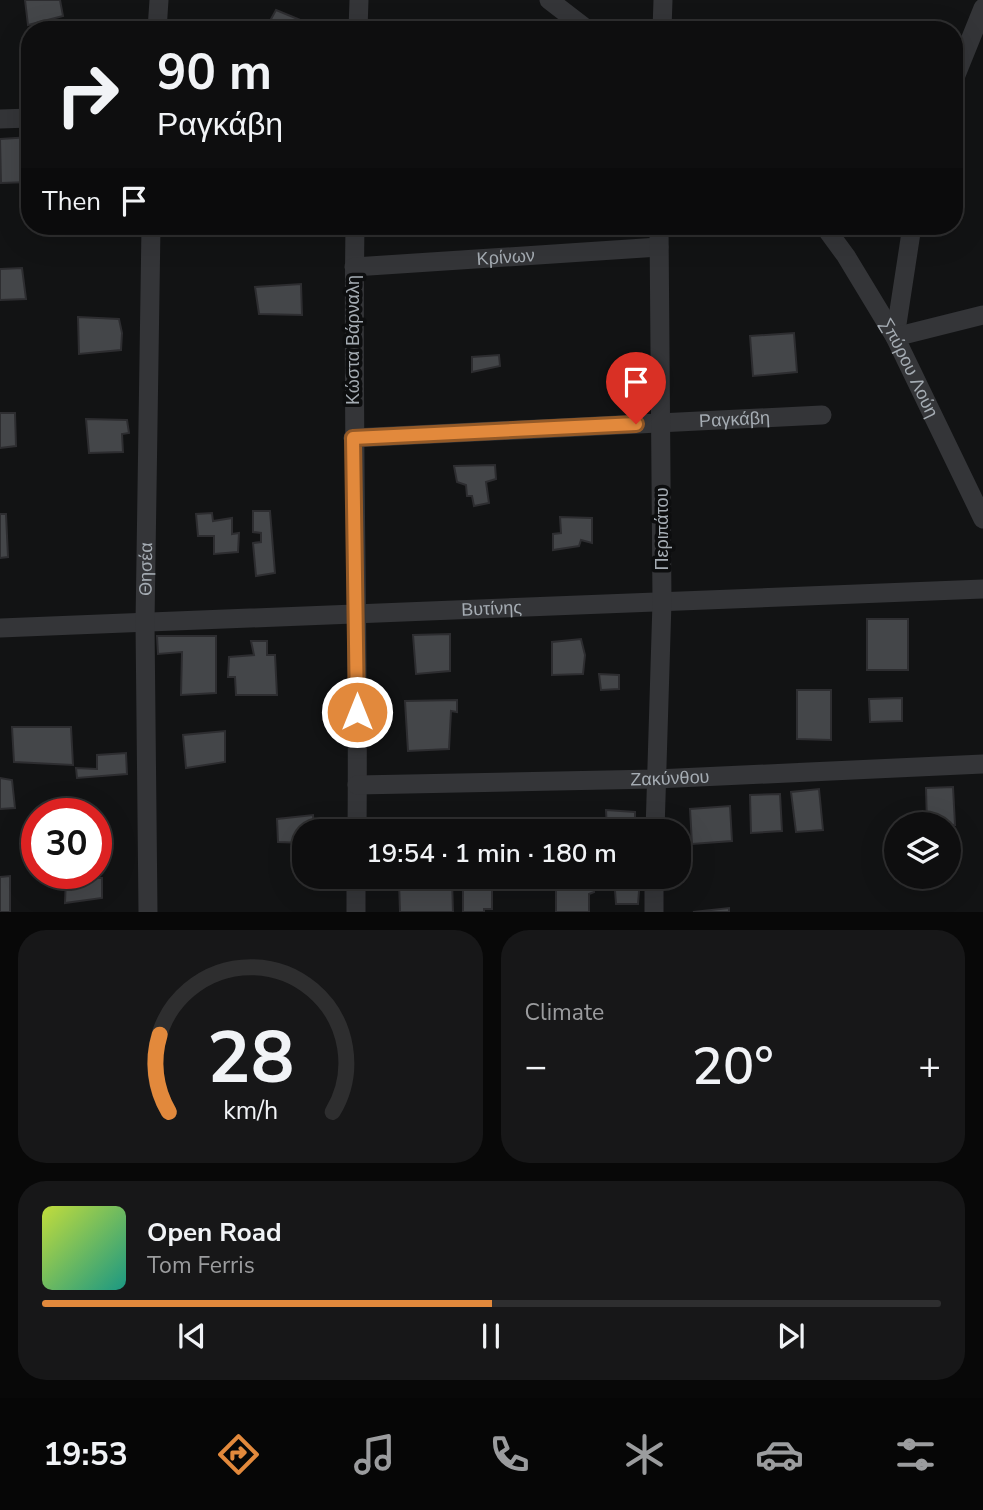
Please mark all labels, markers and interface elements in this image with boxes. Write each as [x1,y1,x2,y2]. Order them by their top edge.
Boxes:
text: 90 m [157,39,272,106]
icon: right [42,49,133,140]
text: Ραγκάβη [157,103,283,146]
icon: arrive [115,182,153,220]
text: Then [42,184,101,219]
street label: Κρίνων [476,243,536,271]
street label: Κώστα Βάρναλη [341,275,365,405]
street label: Σπύρου Λούη [874,314,944,422]
pin [606,352,666,424]
icon: arrive [617,363,655,401]
street label: Ραγκάβη [699,406,771,433]
street label: Περιπάτου [650,488,674,570]
street label: Θησέα [133,542,158,596]
street label: Βυτίνης [461,595,523,622]
position arrow [320,675,394,749]
street label: Ζακύνθου [630,765,710,792]
speed limit sign: 30 [21,798,112,889]
map controls [884,812,961,889]
button: layers [884,812,961,889]
text: 19:54 · 1 min · 180 m [366,836,617,871]
text: Climate [525,997,604,1028]
text: 28 [207,1009,294,1109]
text: 20° [692,1031,774,1102]
text: − [525,1041,547,1092]
text: + [918,1041,941,1092]
text: km/h [223,1094,278,1128]
text: Open Road [147,1215,282,1250]
text: Tom Ferris [147,1250,255,1281]
icon: previous [173,1317,211,1355]
icon: pause [472,1317,510,1355]
icon: next [772,1317,810,1355]
icon: directions [214,1430,263,1479]
icon: music [350,1430,399,1479]
icon: phone [485,1430,534,1479]
icon: climate [620,1430,669,1479]
icon: car [755,1430,804,1479]
icon: filters [891,1430,940,1479]
text: 19:53 [43,1433,128,1476]

